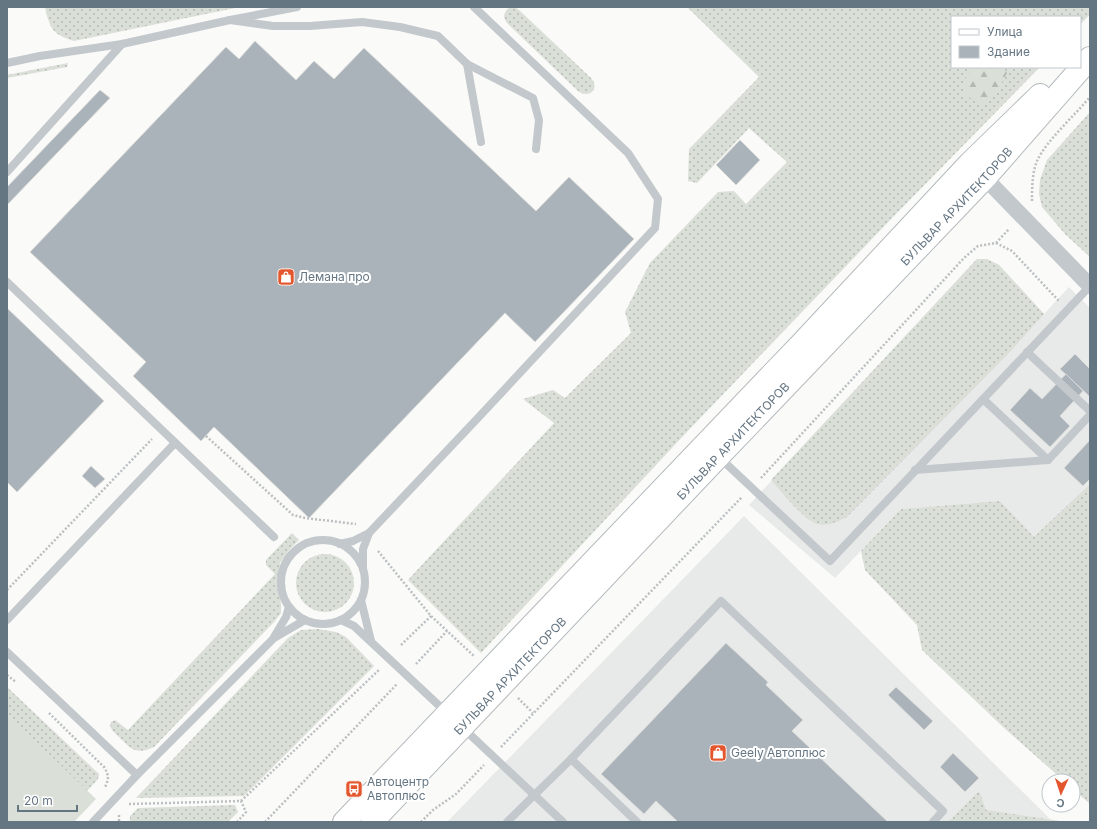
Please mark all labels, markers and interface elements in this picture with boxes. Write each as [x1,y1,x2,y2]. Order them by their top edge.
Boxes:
legend [951,16,1081,68]
text: Улица [987,24,1022,39]
text: Здание [987,44,1030,59]
street label: БУЛЬВАР АРХИТЕКТОРОВ [897,144,1016,268]
shop icon: Лемана про [276,267,296,287]
place label: Лемана про [299,269,370,284]
street label: БУЛЬВАР АРХИТЕКТОРОВ [673,379,793,503]
street label: БУЛЬВАР АРХИТЕКТОРОВ [451,614,569,738]
shop icon: Geely Автоплюс [708,743,728,763]
place label: Geely Автоплюс [731,745,826,760]
north arrow [1041,773,1081,813]
place label: Автоцентр Автоплюс [367,774,429,803]
bus stop icon: Автоцентр Автоплюс [344,779,364,799]
scale bar [18,787,77,813]
text: 20 m [24,793,53,808]
text: С [1056,796,1065,810]

